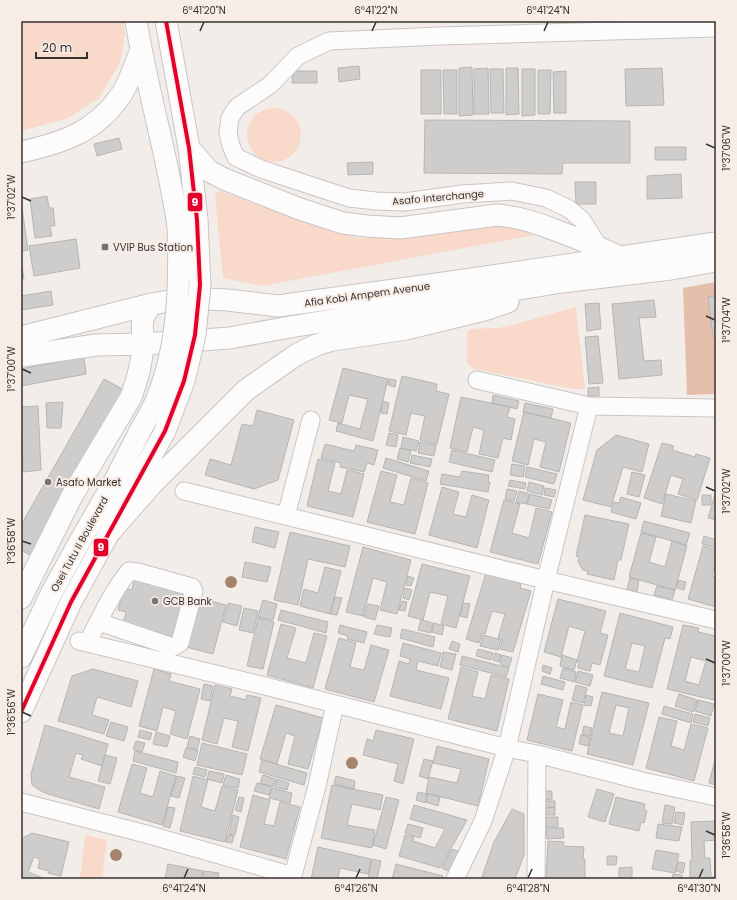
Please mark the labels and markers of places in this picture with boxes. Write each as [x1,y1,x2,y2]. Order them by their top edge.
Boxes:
place label: VVIP Bus Station [113,240,193,255]
marker: VVIP Bus Station [100,242,110,252]
place label: Asafo Market [56,475,122,490]
marker: Asafo Market [43,477,53,487]
place label: GCB Bank [163,594,213,609]
marker: GCB Bank [150,596,160,606]

